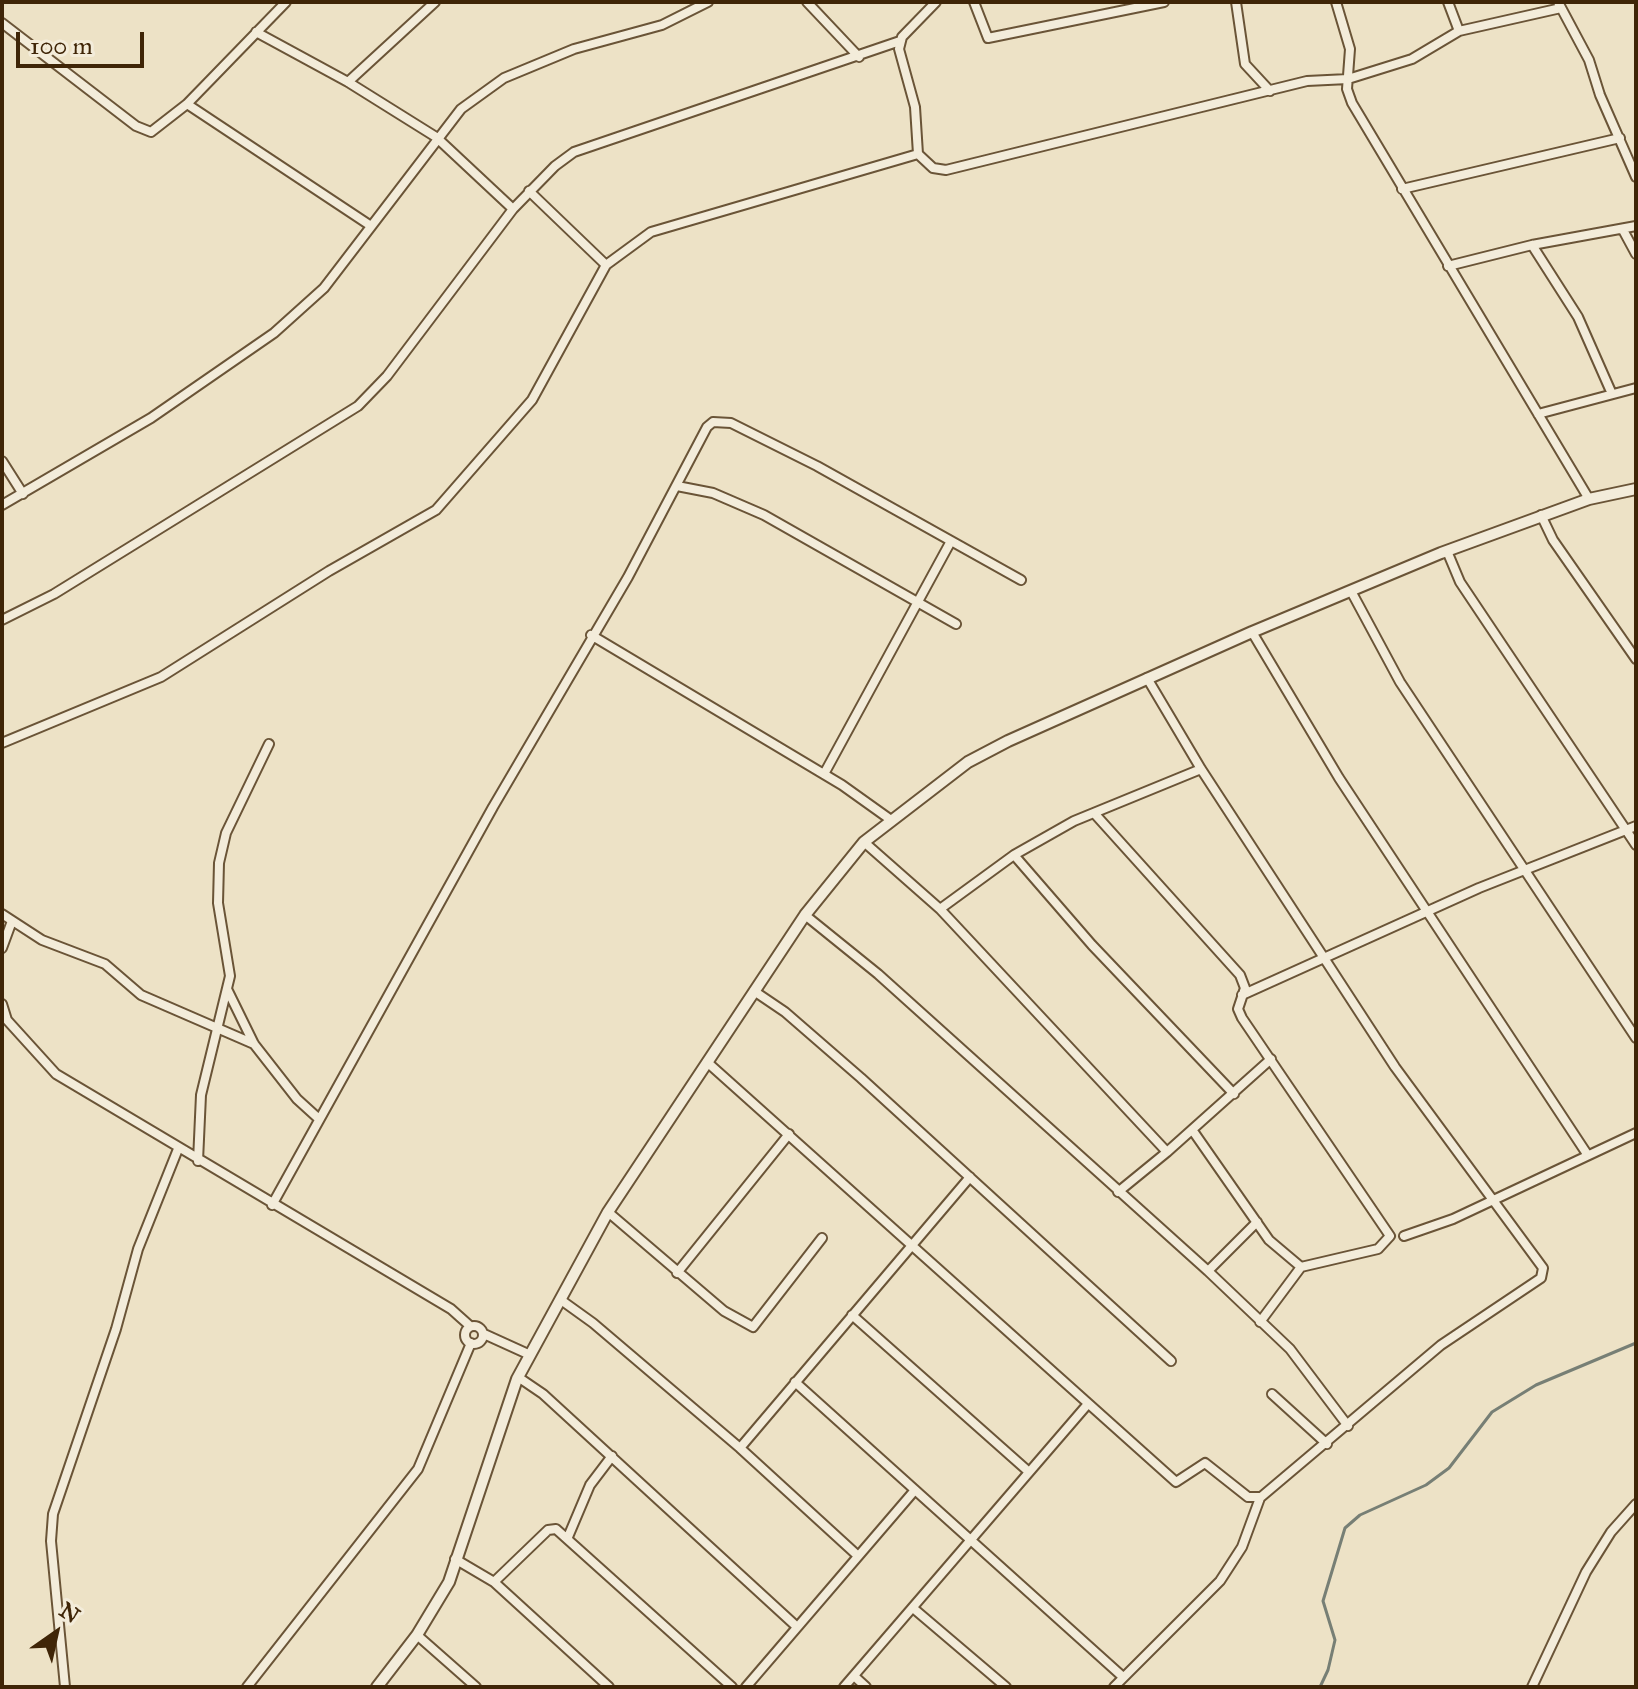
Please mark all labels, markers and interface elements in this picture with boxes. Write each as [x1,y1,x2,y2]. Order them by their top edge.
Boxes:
scale bar [20,16,148,66]
text: 100 m [30,31,93,61]
north arrow [16,1593,96,1673]
text: N [54,1596,85,1629]

